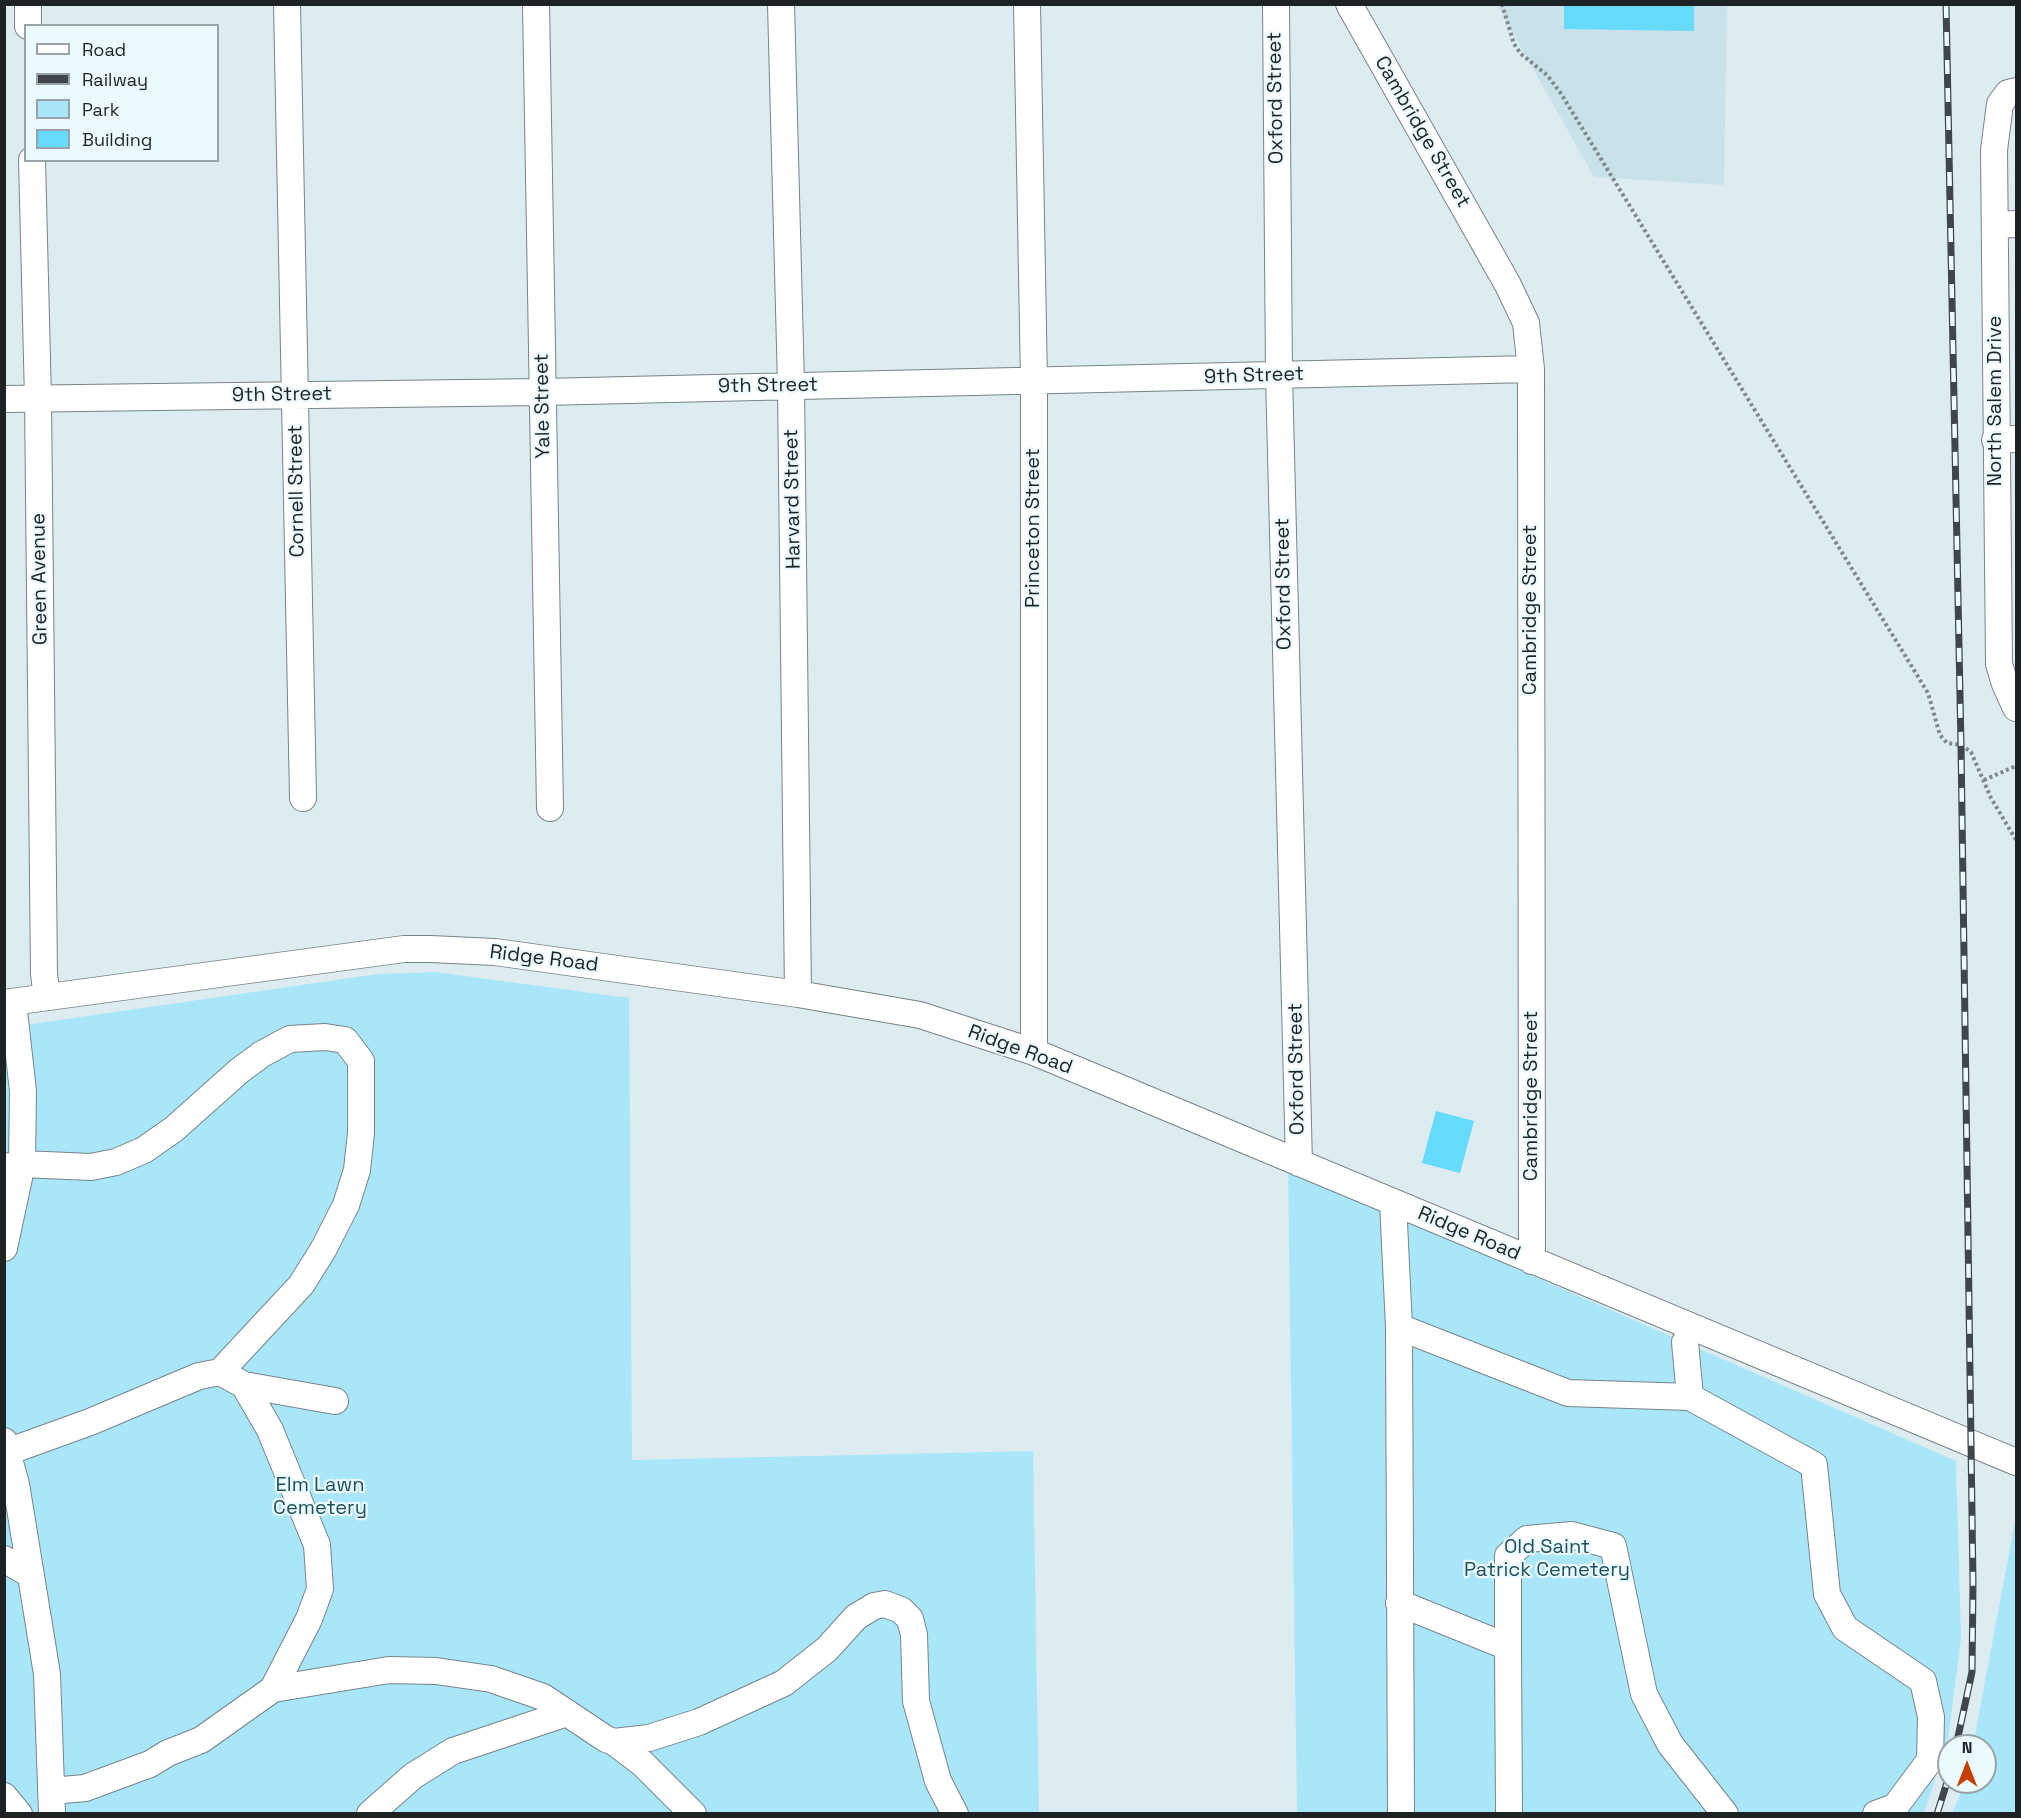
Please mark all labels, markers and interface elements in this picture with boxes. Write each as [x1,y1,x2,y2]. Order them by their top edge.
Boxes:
legend [24,24,219,162]
street label: Oxford Street [1263,32,1289,164]
text: Road [82,38,126,61]
street label: Cambridge Street [1369,52,1475,212]
text: Railway [82,68,148,91]
text: Park [82,98,119,121]
text: Building [82,128,152,151]
street label: North Salem Drive [1984,316,2008,486]
street label: Yale Street [530,353,556,459]
street label: 9th Street [1204,362,1304,390]
street label: 9th Street [718,373,818,399]
street label: 9th Street [232,382,332,408]
street label: Cornell Street [284,424,310,558]
street label: Harvard Street [780,429,806,569]
street label: Princeton Street [1022,448,1046,608]
street label: Green Avenue [27,513,53,645]
street label: Oxford Street [1271,518,1297,650]
street label: Cambridge Street [1519,525,1543,695]
street label: Ridge Road [488,940,600,978]
street label: Oxford Street [1284,1003,1310,1135]
street label: Cambridge Street [1520,1011,1544,1181]
street label: Ridge Road [965,1020,1075,1080]
street label: Ridge Road [1414,1202,1524,1266]
park label: Elm Lawn Cemetery [273,1474,367,1521]
park label: Old Saint Patrick Cemetery [1464,1536,1630,1583]
north arrow [1937,1734,1997,1794]
text: N [1962,1737,1972,1758]

